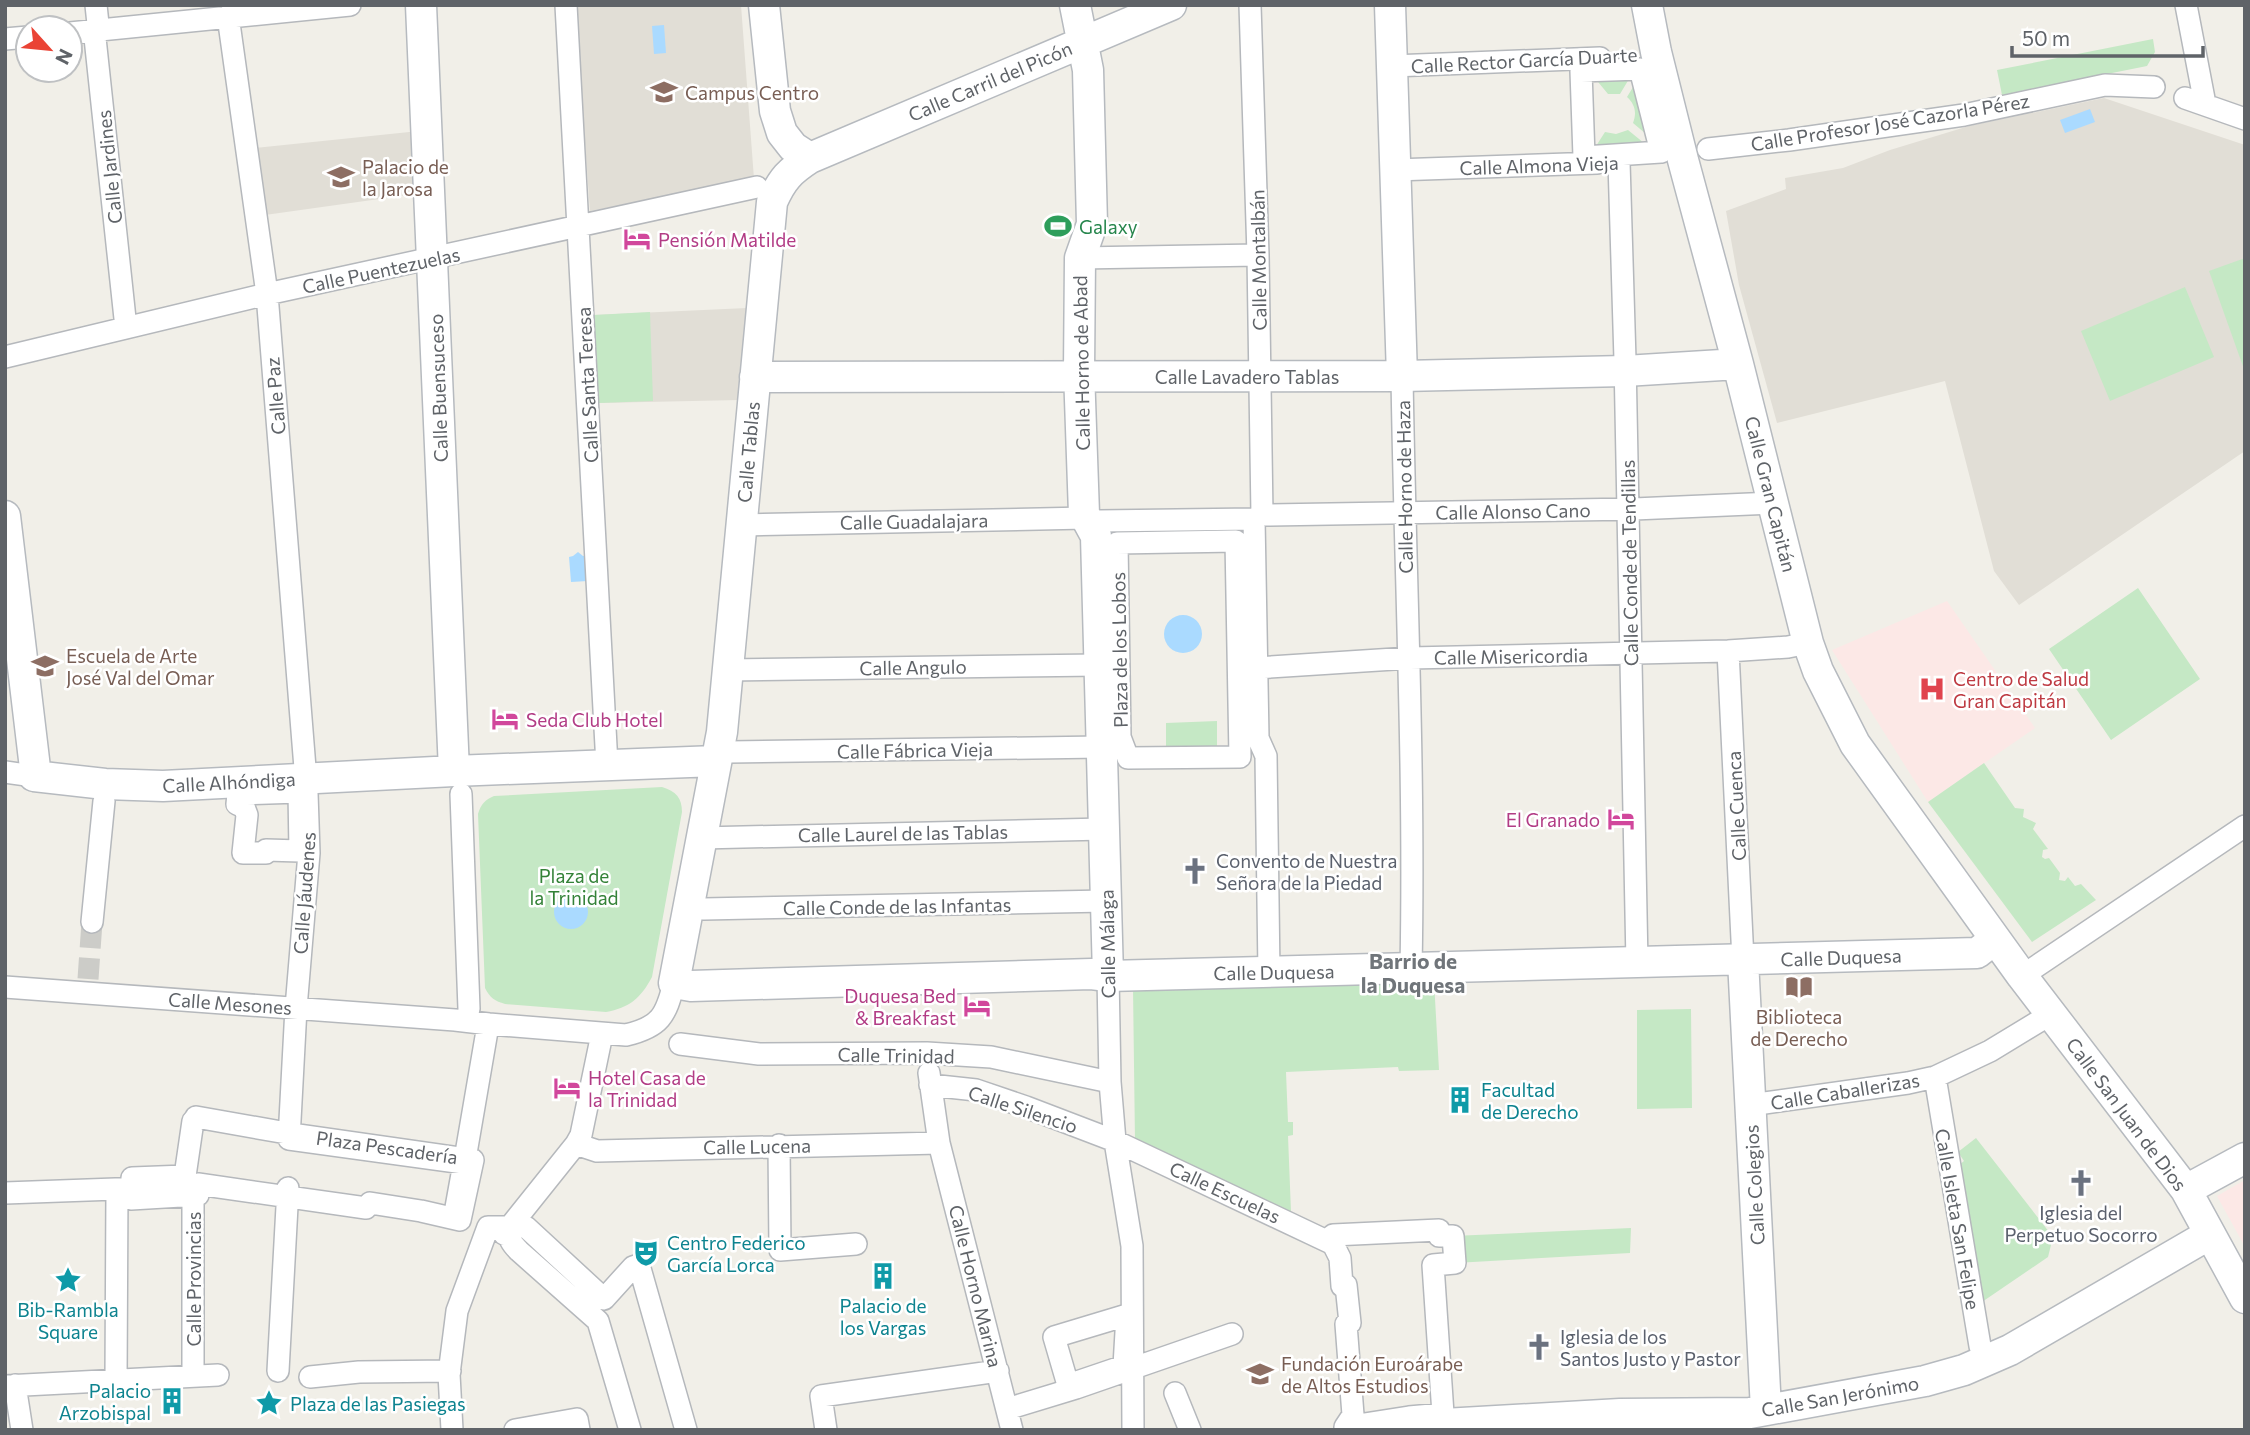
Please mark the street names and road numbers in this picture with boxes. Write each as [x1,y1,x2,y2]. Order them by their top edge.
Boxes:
street label: Calle Carril del Picón [905,36,1075,126]
street label: Calle Rector García Duarte [1410,43,1638,77]
street label: Calle Profesor José Cazorla Pérez [1749,89,2031,155]
street label: Calle Jardines [92,109,126,225]
street label: Calle Almona Vieja [1459,151,1619,179]
street label: Calle Montalbán [1245,189,1271,331]
street label: Calle Puentezuelas [300,242,462,298]
street label: Calle Horno de Abad [1068,275,1094,451]
street label: Calle Santa Teresa [571,306,603,464]
street label: Calle Buensuceso [424,313,452,463]
street label: Calle Paz [260,356,290,436]
street label: Calle Lavadero Tablas [1155,365,1339,388]
street label: Calle Tablas [732,400,764,504]
street label: Calle Horno de Haza [1391,400,1417,574]
street label: Calle Gran Capitán [1741,414,1801,574]
street label: Calle Conde de Tendillas [1616,460,1642,666]
street label: Calle Alonso Cano [1435,498,1591,524]
street label: Calle Guadalajara [840,508,988,534]
street label: Plaza de los Lobos [1106,572,1132,728]
street label: Calle Misericordia [1434,643,1588,669]
street label: Calle Angulo [859,655,967,679]
street label: Calle Fábrica Vieja [837,737,993,763]
street label: Calle Cuenca [1722,750,1750,862]
street label: Calle Alhóndiga [162,767,296,797]
street label: Calle Laurel de las Tablas [798,820,1008,846]
street label: Calle Jáudenes [288,831,320,955]
street label: Calle Málaga [1095,889,1119,999]
street label: Calle Conde de las Infantas [783,893,1011,919]
street label: Calle Duquesa [1780,943,1902,971]
street label: Calle Duquesa [1213,959,1335,985]
street label: Calle Mesones [167,987,293,1019]
street label: Calle San Juan de Dios [2062,1033,2192,1195]
street label: Calle Trinidad [837,1042,955,1068]
street label: Calle Caballerizas [1769,1068,1921,1114]
street label: Calle Silencio [965,1080,1081,1138]
street label: Calle Colegios [1739,1124,1769,1246]
street label: Plaza Pescadería [315,1126,459,1168]
street label: Calle Isleta San Felipe [1931,1127,1985,1311]
street label: Calle Lucena [703,1134,811,1158]
street label: Calle Escuelas [1166,1156,1284,1228]
street label: Calle Horno Marina [945,1202,1007,1370]
street label: Calle Provincias [182,1212,205,1346]
street label: Calle San Jerónimo [1759,1371,1921,1421]

